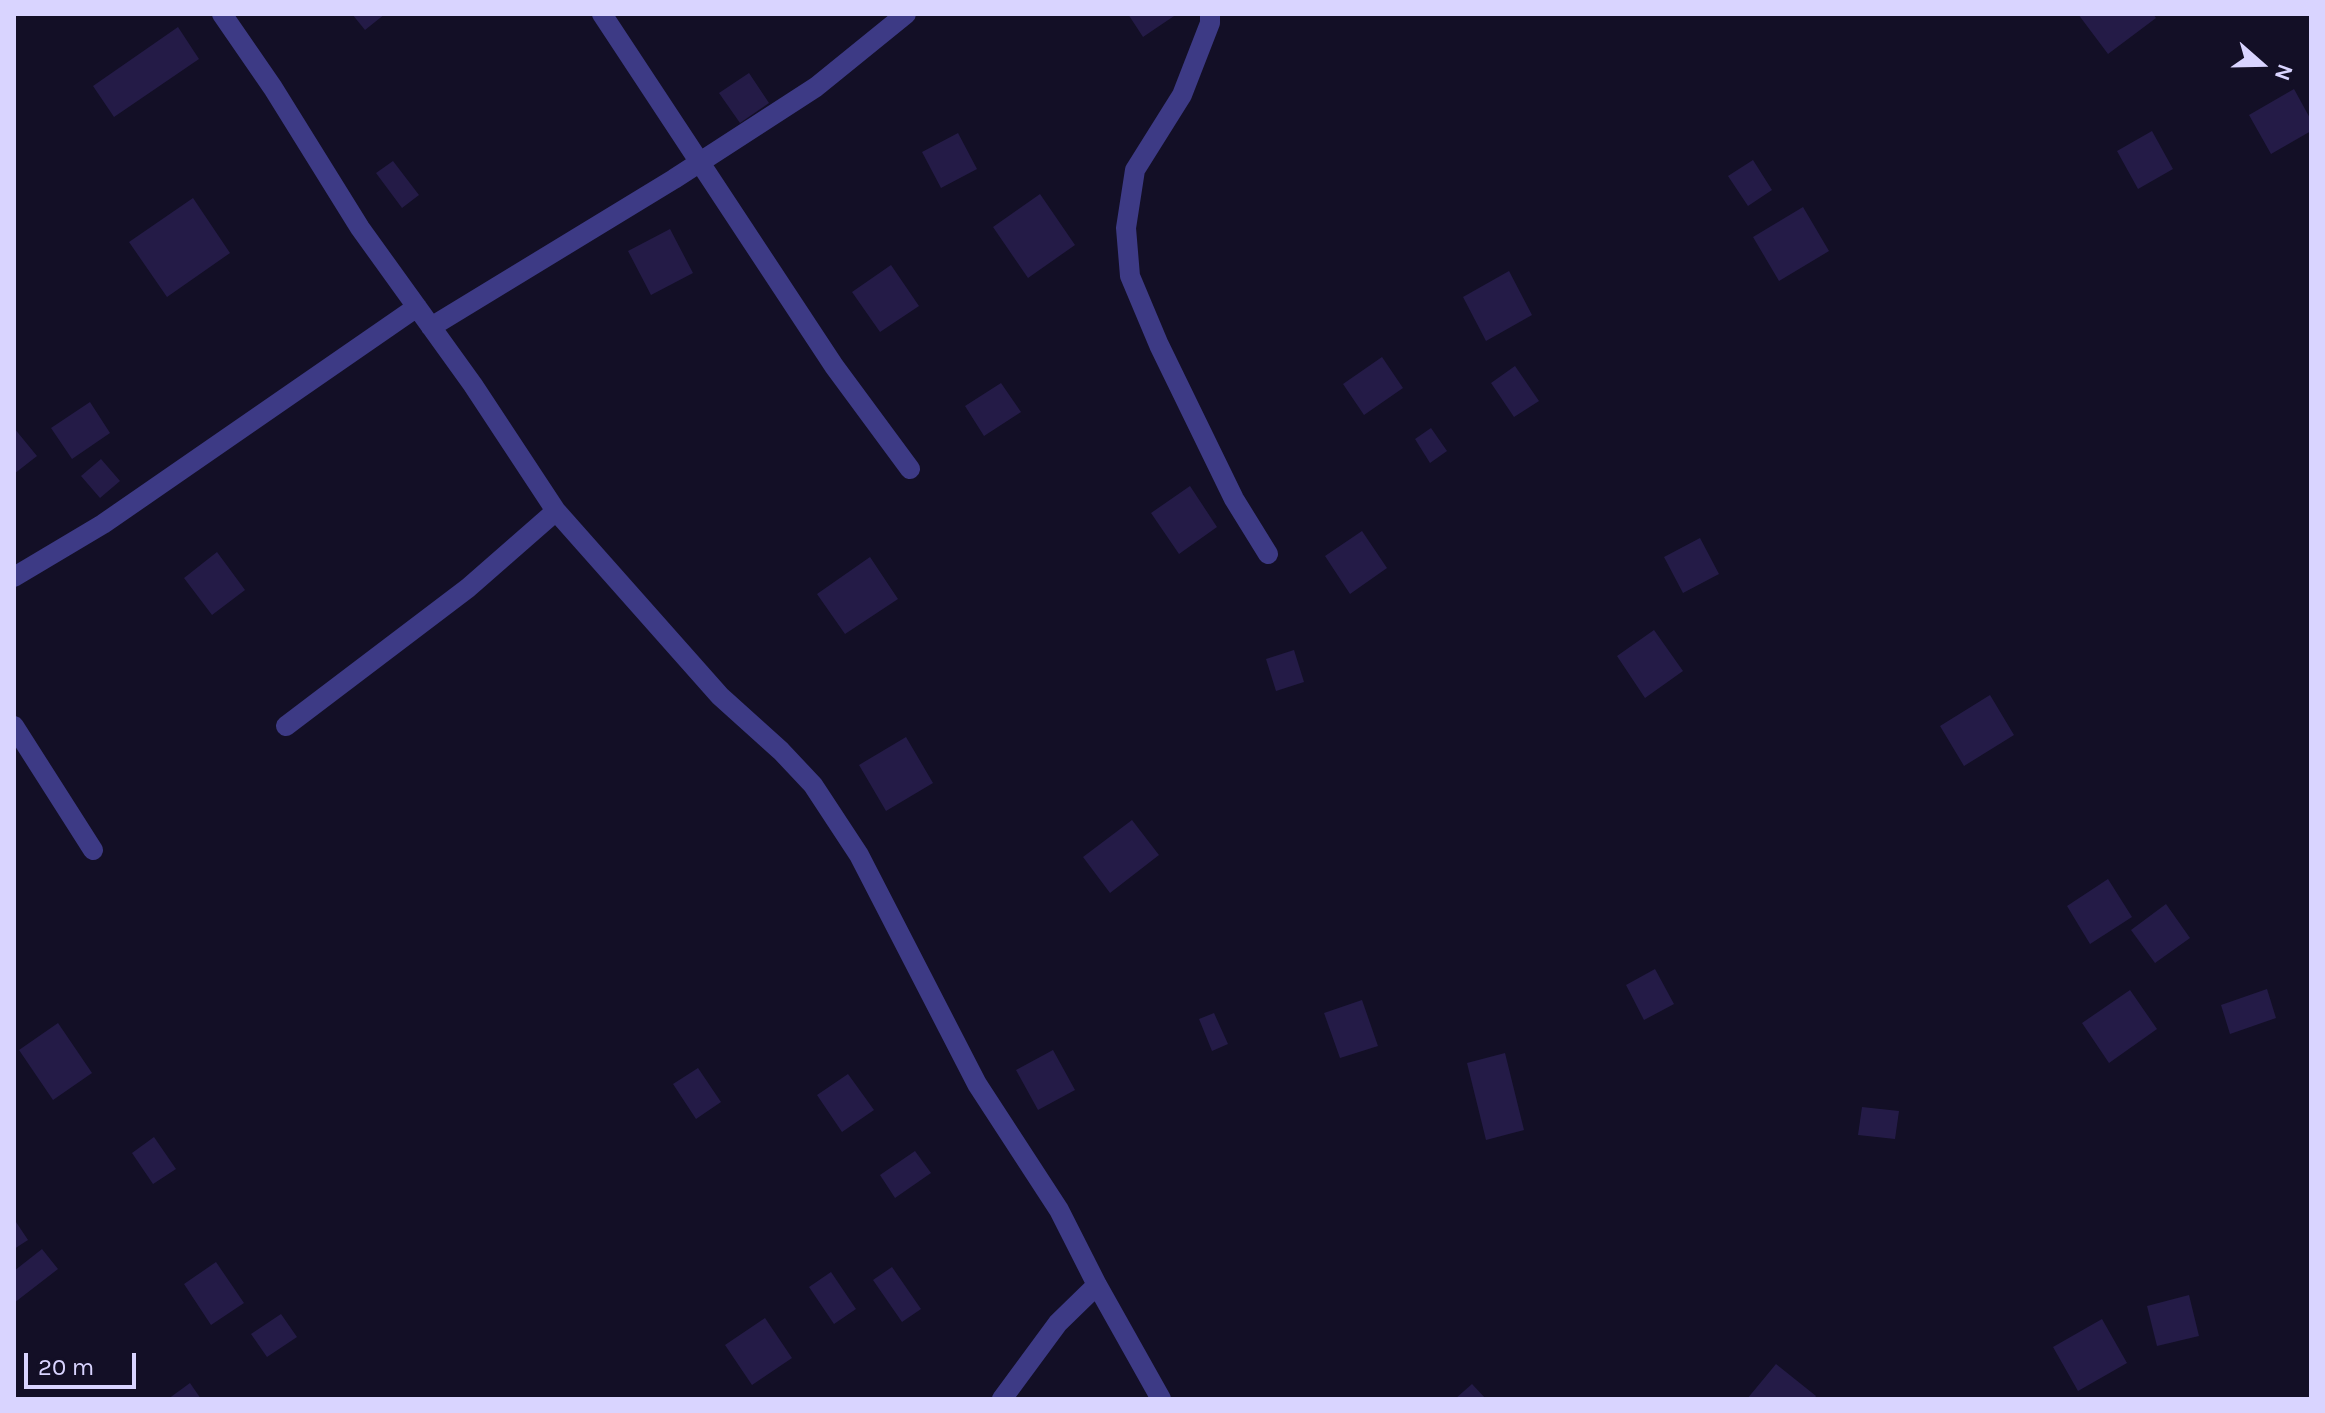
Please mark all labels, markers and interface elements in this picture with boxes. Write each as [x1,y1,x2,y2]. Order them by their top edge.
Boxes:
north arrow [2221,24,2301,104]
text: N [2269,60,2298,84]
scale bar [28,1337,140,1387]
text: 20 m [38,1353,94,1381]

